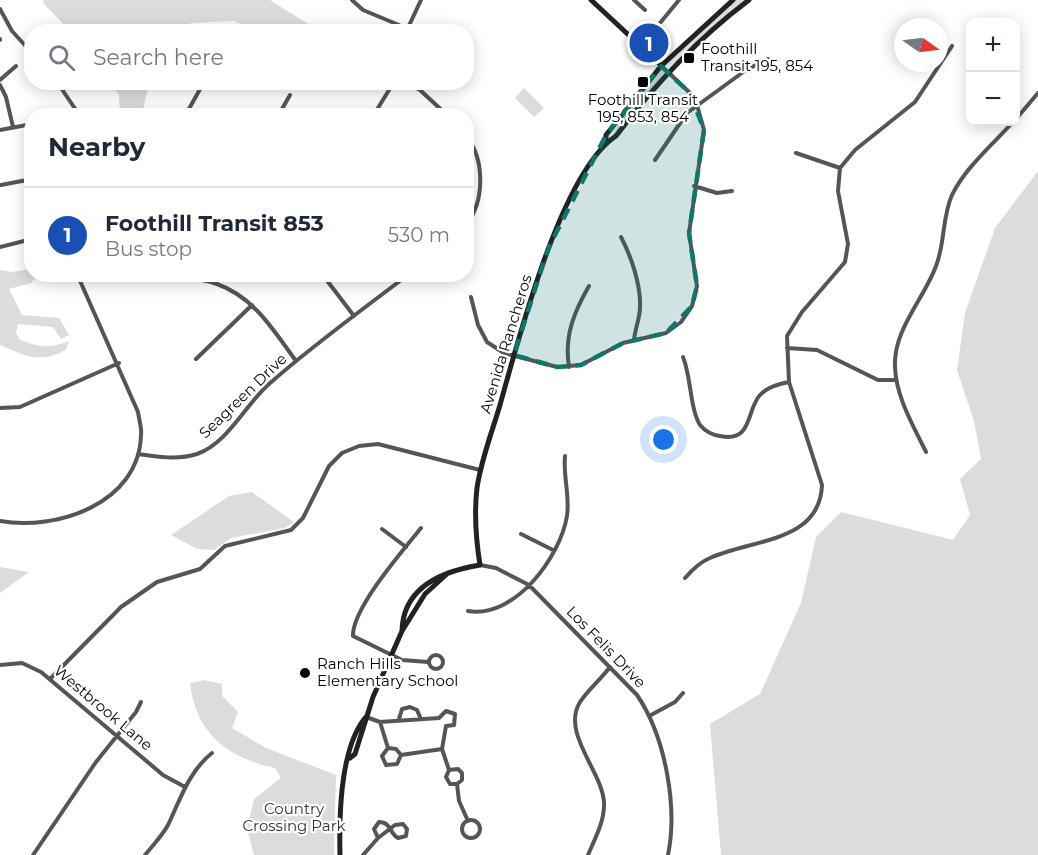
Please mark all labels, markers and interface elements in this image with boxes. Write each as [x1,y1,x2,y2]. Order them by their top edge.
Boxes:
north arrow [894,18,948,72]
map controls [966,18,1020,126]
button: + [966,18,1020,72]
pin: 1 [630,20,668,66]
search box [24,24,474,90]
place label: Foothill Transit 195, 854 [701,39,813,75]
icon: search [45,41,78,74]
text: Search here [93,44,224,71]
marker: Foothill Transit 195, 854 [682,51,696,65]
button: − [966,72,1020,126]
marker: Foothill Transit 195, 853, 854 [636,75,650,89]
place label: Foothill Transit 195, 853, 854 [588,90,698,126]
text: Nearby [48,131,145,163]
text: Foothill Transit 853 [105,210,324,237]
text: 1 [64,223,71,247]
text: 530 m [388,223,450,247]
text: Bus stop [105,237,192,261]
street label: Avenida Rancheros [475,272,536,416]
street label: Seagreen Drive [195,349,290,442]
your location [649,425,678,454]
street label: Los Felis Drive [563,602,650,691]
place label: Ranch Hills Elementary School [317,654,458,690]
street label: Westbrook Lane [50,661,157,754]
marker: Ranch Hills Elementary School [298,666,312,680]
park label: Country Crossing Park [242,799,346,835]

